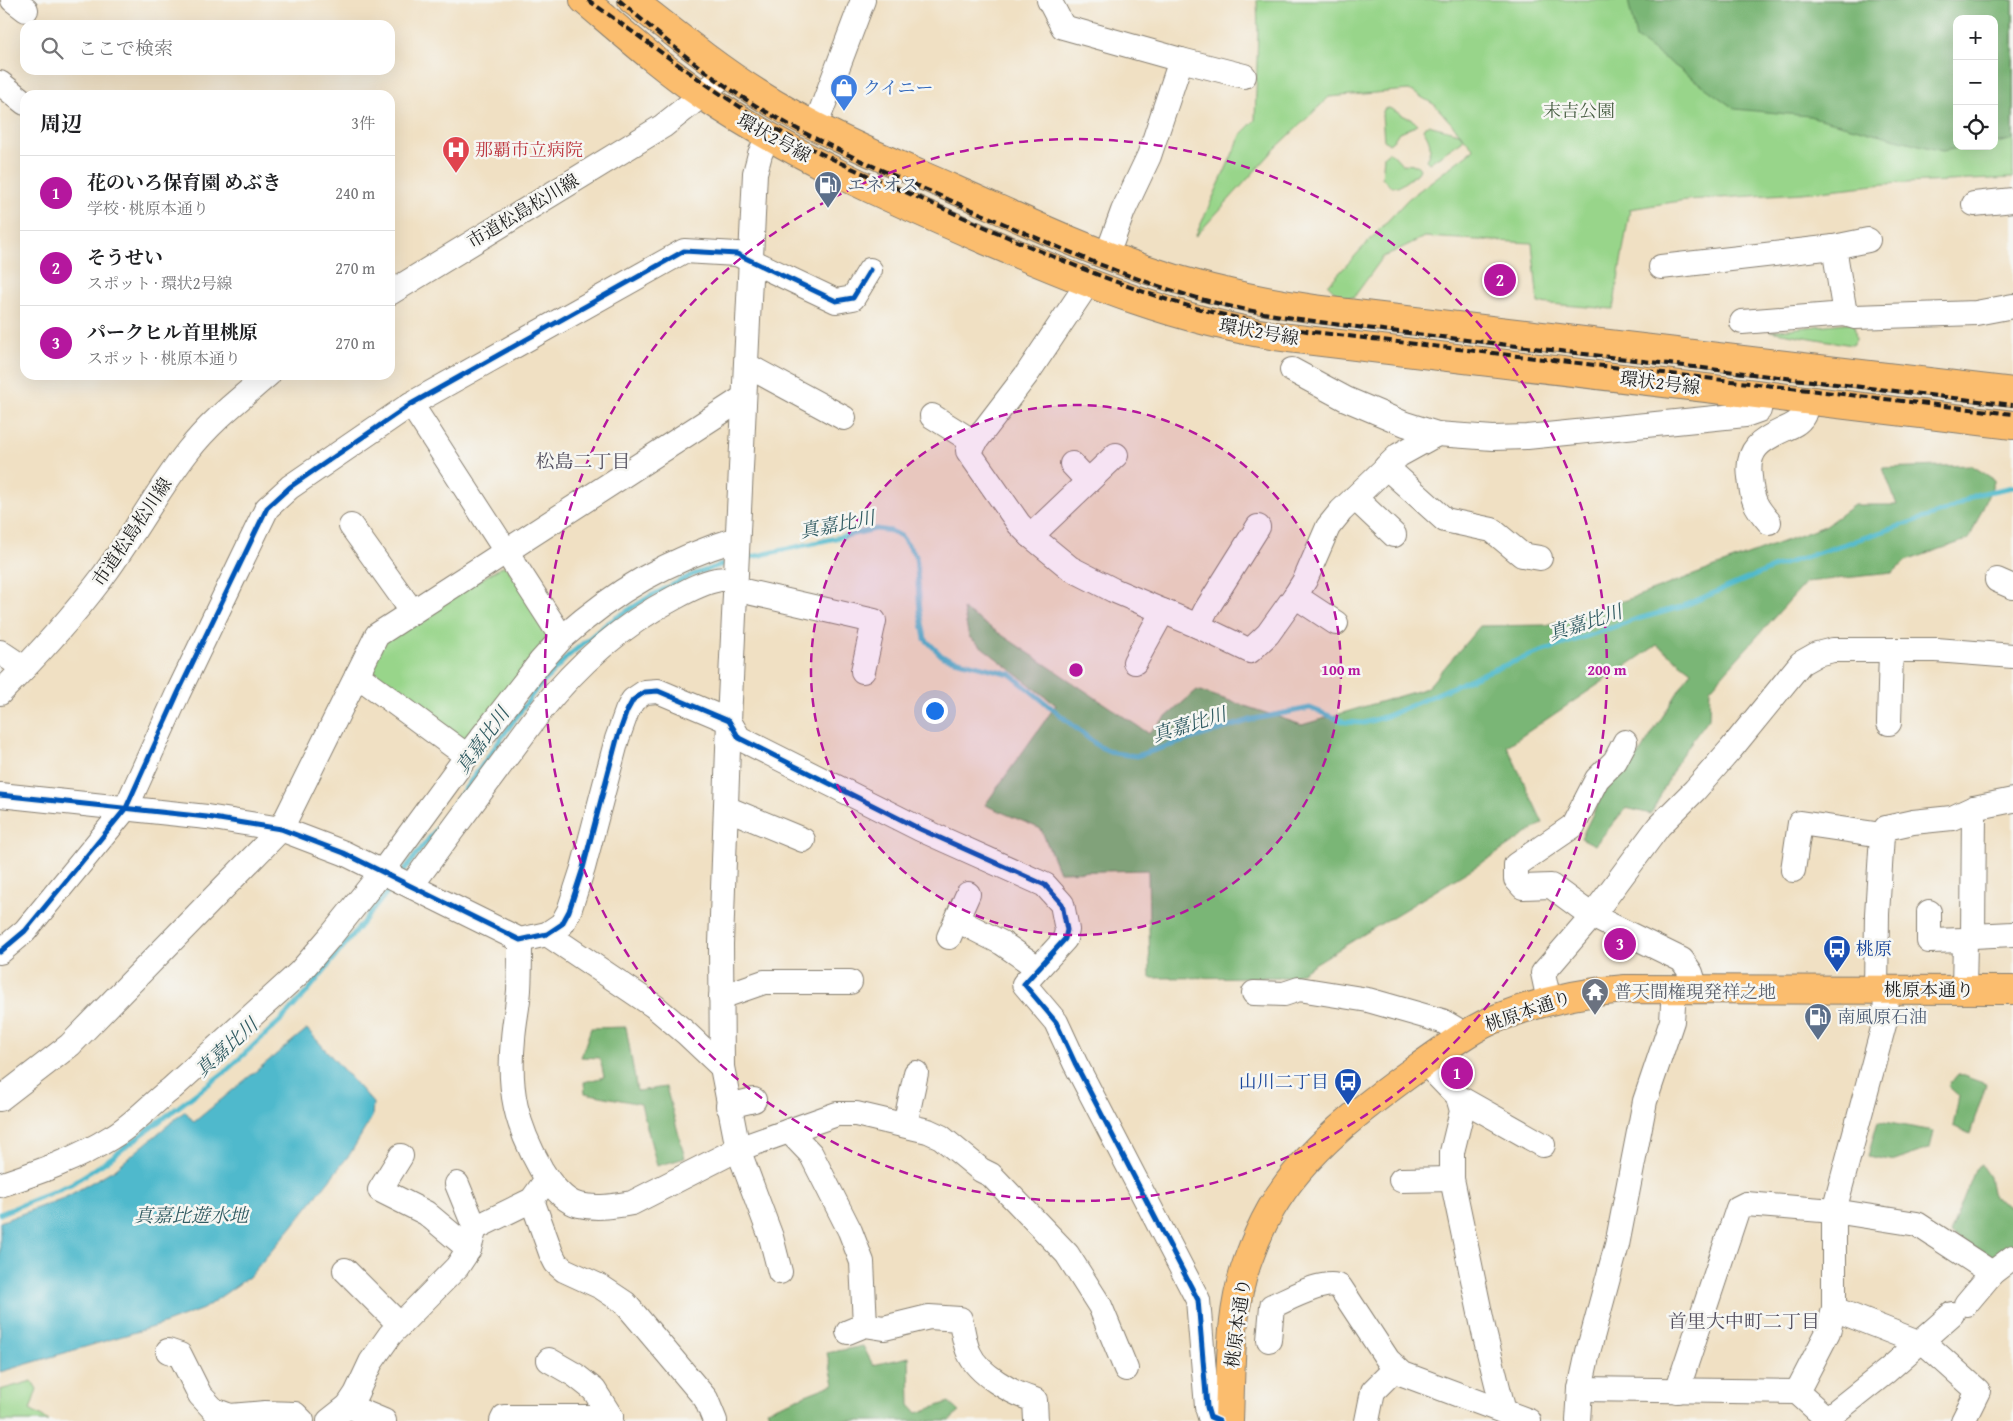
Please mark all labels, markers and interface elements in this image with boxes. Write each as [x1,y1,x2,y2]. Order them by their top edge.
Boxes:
map controls [1953,15,1998,150]
button: + [1953,15,1998,60]
search box [20,20,395,75]
icon: search [38,34,66,62]
text: ここで検索 [78,34,173,62]
button: − [1953,60,1998,105]
shop icon: クイニー [829,73,859,112]
place label: クイニー [863,74,933,101]
park label: 末吉公園 [1543,97,1615,124]
button: locate [1953,105,1998,150]
street label: 環状2号線 [732,106,816,169]
text: 周辺 [40,108,82,139]
text: 3件 [351,111,375,135]
hospital icon: 那覇市立病院 [441,135,471,174]
place label: 那覇市立病院 [475,136,583,163]
street label: 市道松島松川線 [462,167,584,255]
text: 花のいろ保育園 めぶき [87,168,281,196]
fuel station icon: エネオス [813,170,843,209]
place label: エネオス [847,171,919,198]
text: 1 [52,181,60,205]
text: 240 m [335,181,375,205]
text: 学校 · 桃原本通り [87,196,209,220]
text: そうせい [87,243,163,271]
text: 2 [52,256,60,280]
text: 270 m [335,256,375,280]
pin: 2 [1484,261,1516,299]
text: スポット · 環状2号線 [87,271,232,295]
street label: 環状2号線 [1217,311,1301,352]
text: パークヒル首里桃原 [87,318,258,346]
text: 3 [52,331,60,355]
text: 270 m [335,331,375,355]
text: スポット · 桃原本通り [87,346,241,370]
street label: 環状2号線 [1618,364,1702,401]
district label: 松島二丁目 [535,447,631,475]
street label: 市道松島松川線 [85,472,178,591]
water label: 真嘉比川 [797,503,879,545]
water label: 真嘉比川 [1545,596,1627,647]
text: 100 m [1321,659,1361,680]
text: 200 m [1587,659,1627,680]
centre of rings [1067,661,1085,679]
your location [922,698,948,724]
water label: 真嘉比川 [448,699,517,779]
water label: 真嘉比川 [1149,699,1231,749]
pin: 3 [1604,925,1636,963]
bus stop icon: 桃原 [1822,934,1852,973]
place label: 桃原 [1856,935,1892,962]
street label: 桃原本通り [1884,976,1974,1003]
temple icon: 普天間権現発祥之地 [1580,977,1610,1016]
place label: 普天間権現発祥之地 [1614,978,1776,1005]
street label: 桃原本通り [1481,983,1575,1038]
fuel station icon: 南風原石油 [1803,1002,1833,1041]
place label: 南風原石油 [1837,1003,1927,1030]
water label: 真嘉比川 [188,1010,265,1083]
pin: 1 [1441,1054,1473,1092]
bus stop icon: 山川二丁目 [1333,1067,1363,1106]
place label: 山川二丁目 [1239,1068,1329,1095]
water label: 真嘉比遊水地 [134,1201,250,1229]
street label: 桃原本通り [1218,1276,1257,1369]
district label: 首里大中町二丁目 [1668,1307,1820,1335]

